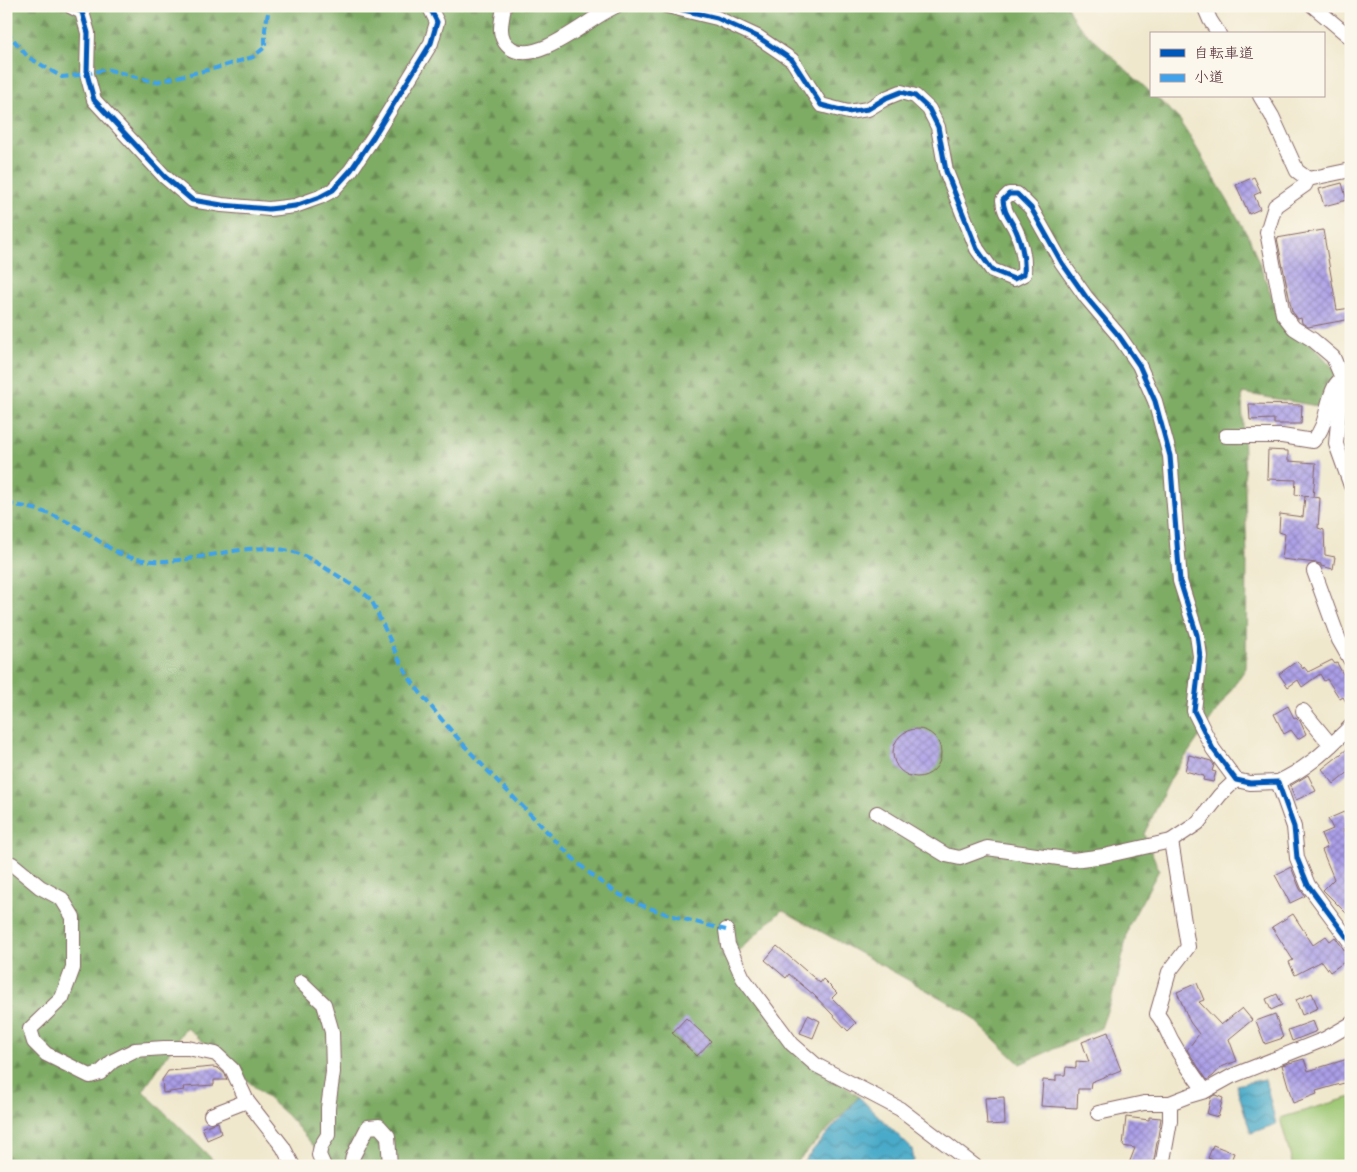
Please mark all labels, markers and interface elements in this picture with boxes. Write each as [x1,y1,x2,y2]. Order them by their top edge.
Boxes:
legend [1150,32,1324,98]
text: 自転車道 [1194,42,1254,63]
text: 小道 [1194,66,1224,87]

